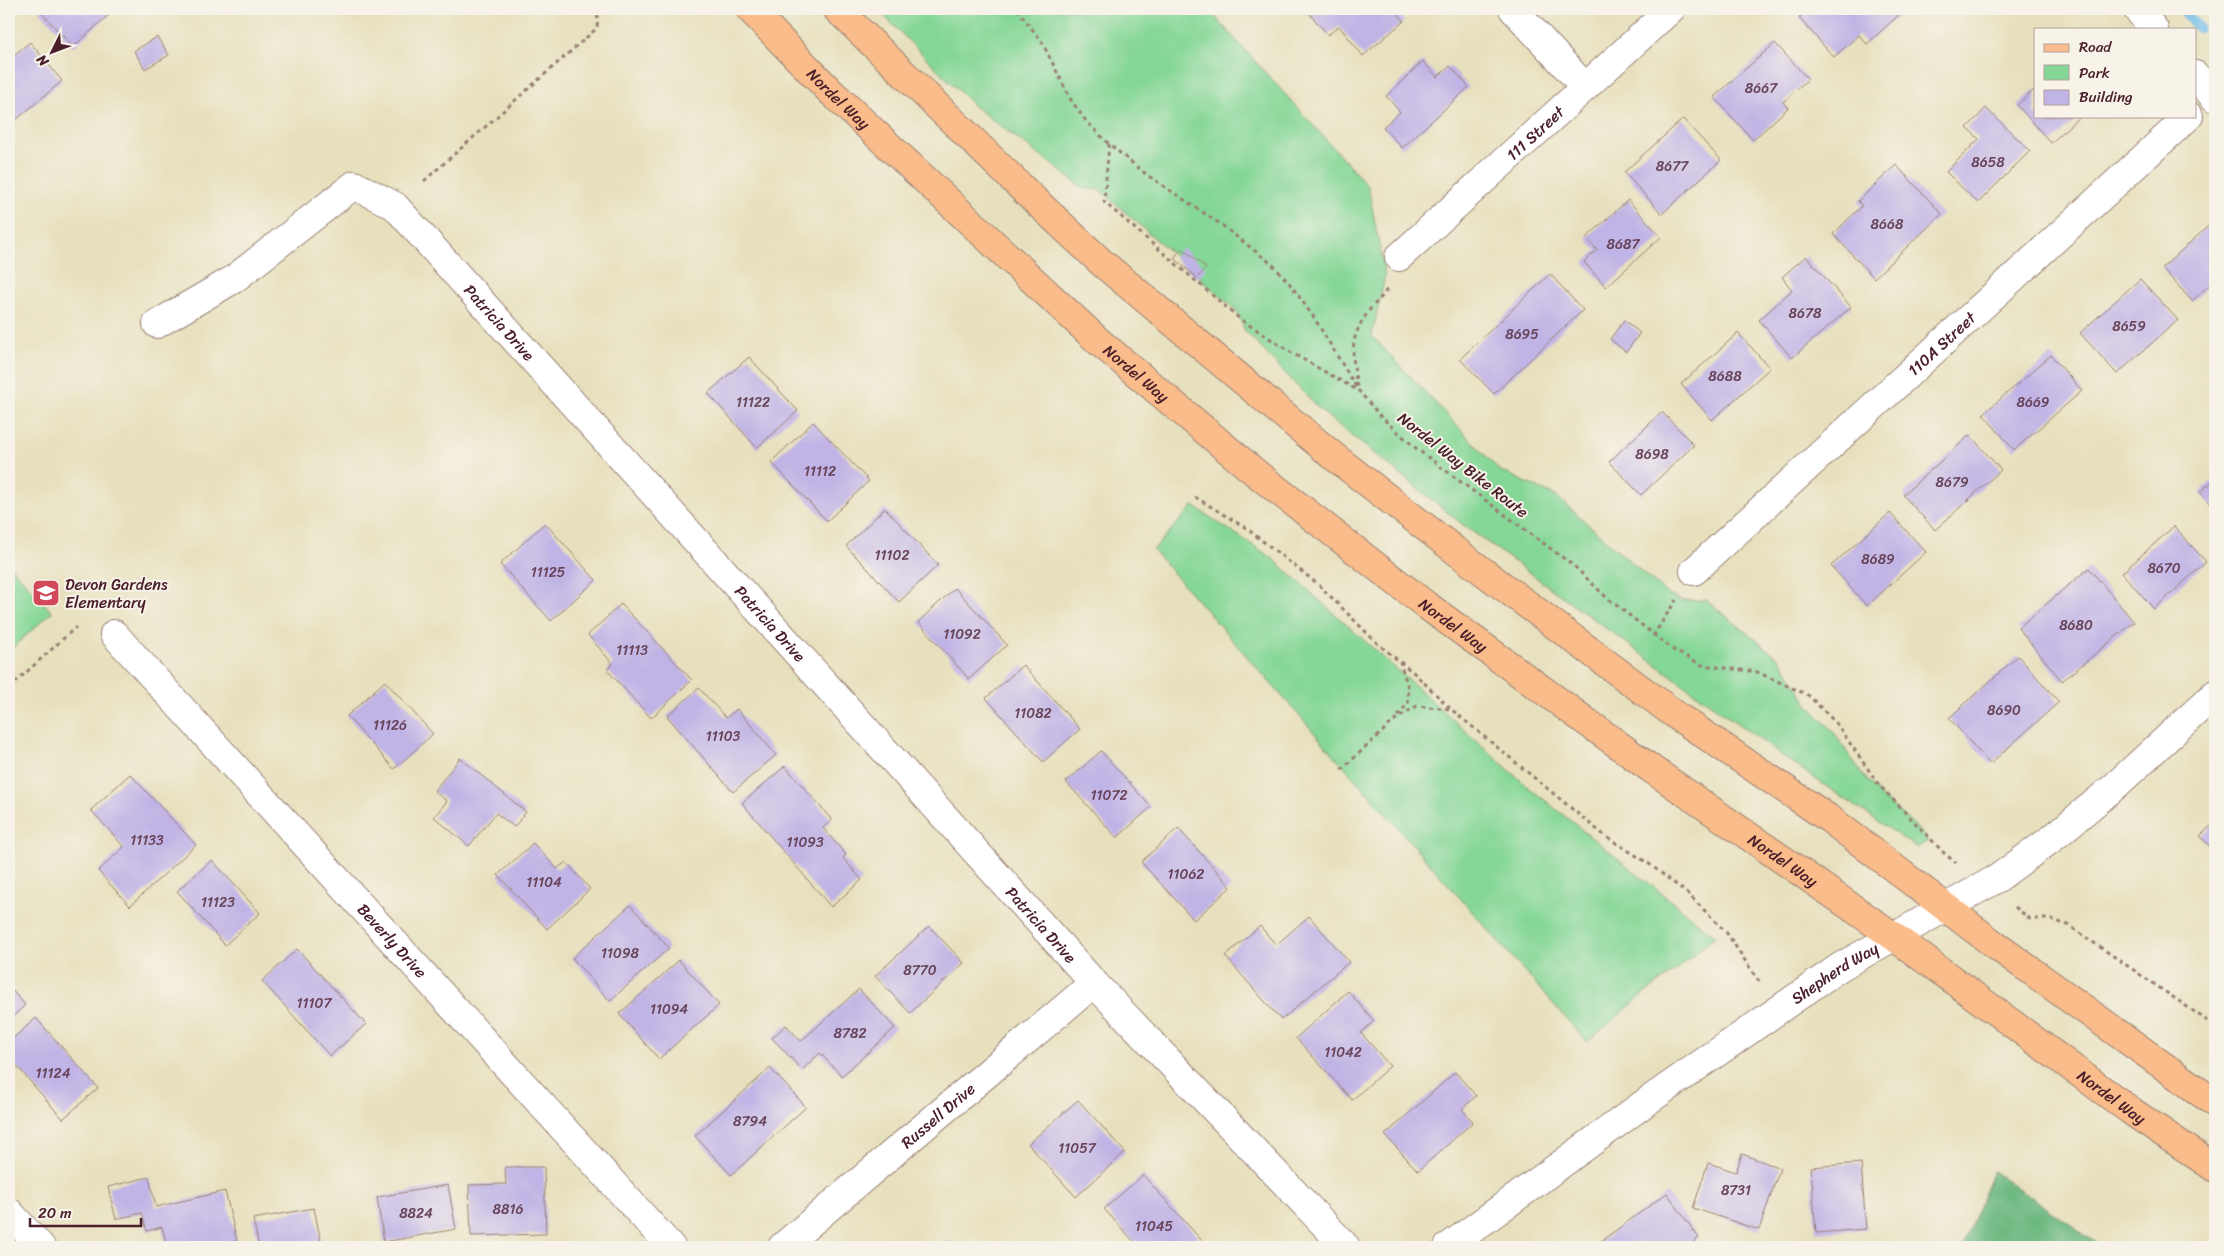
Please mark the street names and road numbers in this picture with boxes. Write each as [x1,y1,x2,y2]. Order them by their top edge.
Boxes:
street label: Nordel Way [800,60,878,137]
street label: 111 Street [1499,98,1572,168]
street label: Patricia Drive [457,277,543,368]
street label: 110A Street [1900,304,1983,383]
street label: Nordel Way [1096,336,1177,410]
street label: Nordel Way Bike Route [1391,404,1535,526]
street label: Patricia Drive [727,578,814,669]
street label: Nordel Way [1412,590,1495,661]
street label: Nordel Way [1742,825,1825,895]
street label: Patricia Drive [998,879,1084,970]
street label: Beverly Drive [350,896,435,985]
street label: Shepherd Way [1785,933,1884,1012]
street label: Nordel Way [2071,1061,2153,1132]
street label: Russell Drive [894,1075,982,1156]

